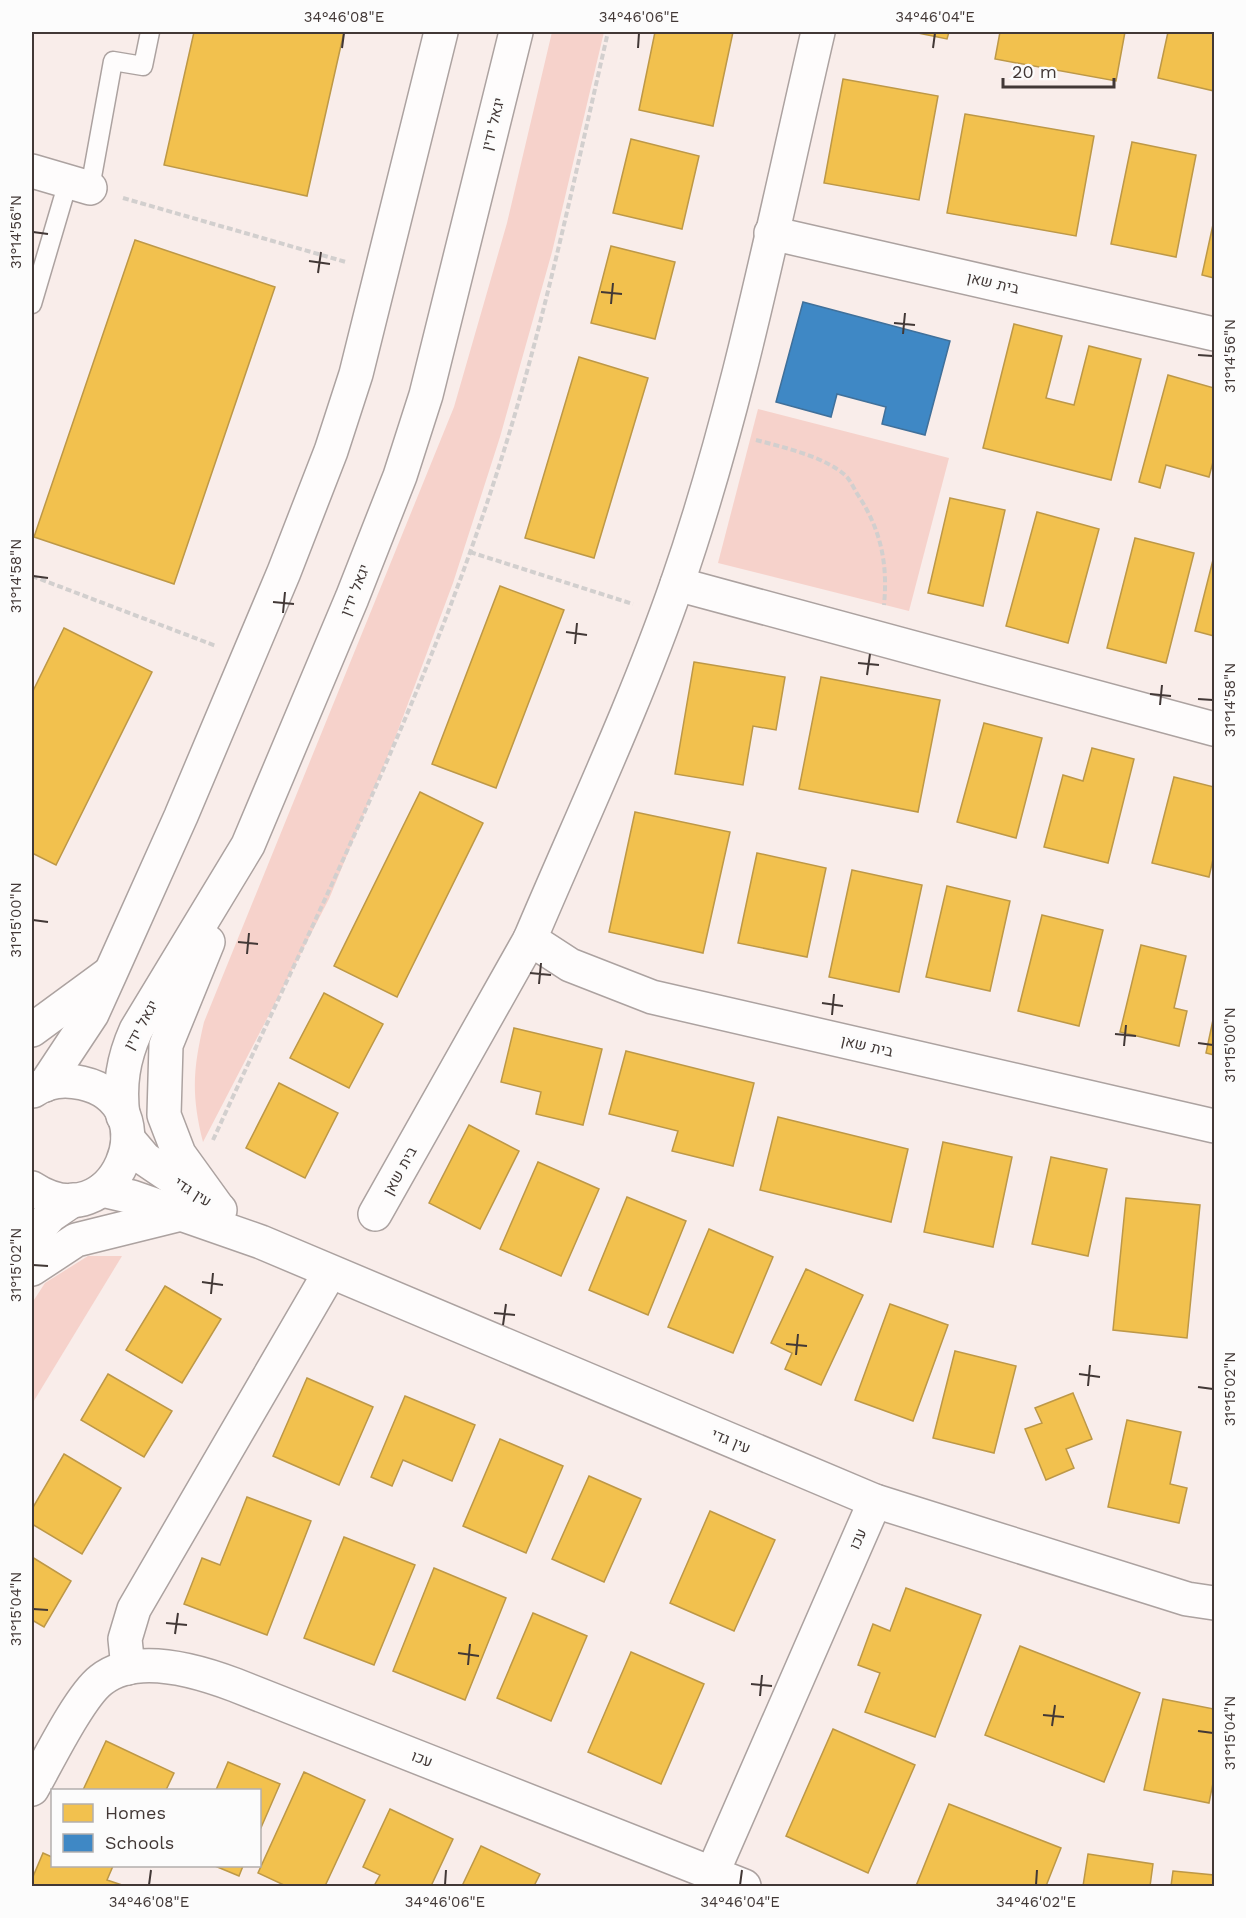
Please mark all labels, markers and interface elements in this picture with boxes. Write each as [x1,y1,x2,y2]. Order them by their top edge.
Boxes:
text: 34°46'08"E [304,8,384,26]
text: 34°46'06"E [599,8,679,26]
text: 34°46'04"E [895,8,975,26]
scale bar [1003,51,1114,89]
text: 20 m [1012,61,1057,82]
street label: יגאל ידין [478,96,508,152]
text: 31°14'56"N [7,195,25,269]
street label: בית שאן [965,268,1021,298]
text: 31°14'56"N [1221,319,1239,393]
text: 31°14'58"N [7,539,25,613]
street label: יגאל ידין [337,562,373,618]
text: 31°14'58"N [1221,663,1239,737]
text: 31°15'00"N [7,882,25,958]
street label: יגאל ידין [120,997,162,1053]
text: 31°15'00"N [1221,1007,1239,1083]
street label: בית שאן [839,1031,895,1061]
street label: בית שאן [379,1143,421,1198]
street label: עין גדי [171,1173,215,1211]
text: 31°15'02"N [7,1228,25,1302]
text: 31°15'02"N [1221,1352,1239,1426]
street label: עין גדי [709,1425,753,1457]
street label: עכו [845,1526,871,1552]
text: 31°15'04"N [7,1572,25,1646]
text: 31°15'04"N [1221,1696,1239,1770]
street label: עכו [409,1747,435,1771]
legend [51,1789,261,1867]
text: Homes [105,1802,166,1823]
text: Schools [105,1832,174,1853]
text: 34°46'08"E [109,1893,189,1911]
text: 34°46'06"E [405,1893,485,1911]
text: 34°46'04"E [700,1893,780,1911]
text: 34°46'02"E [996,1893,1076,1911]

